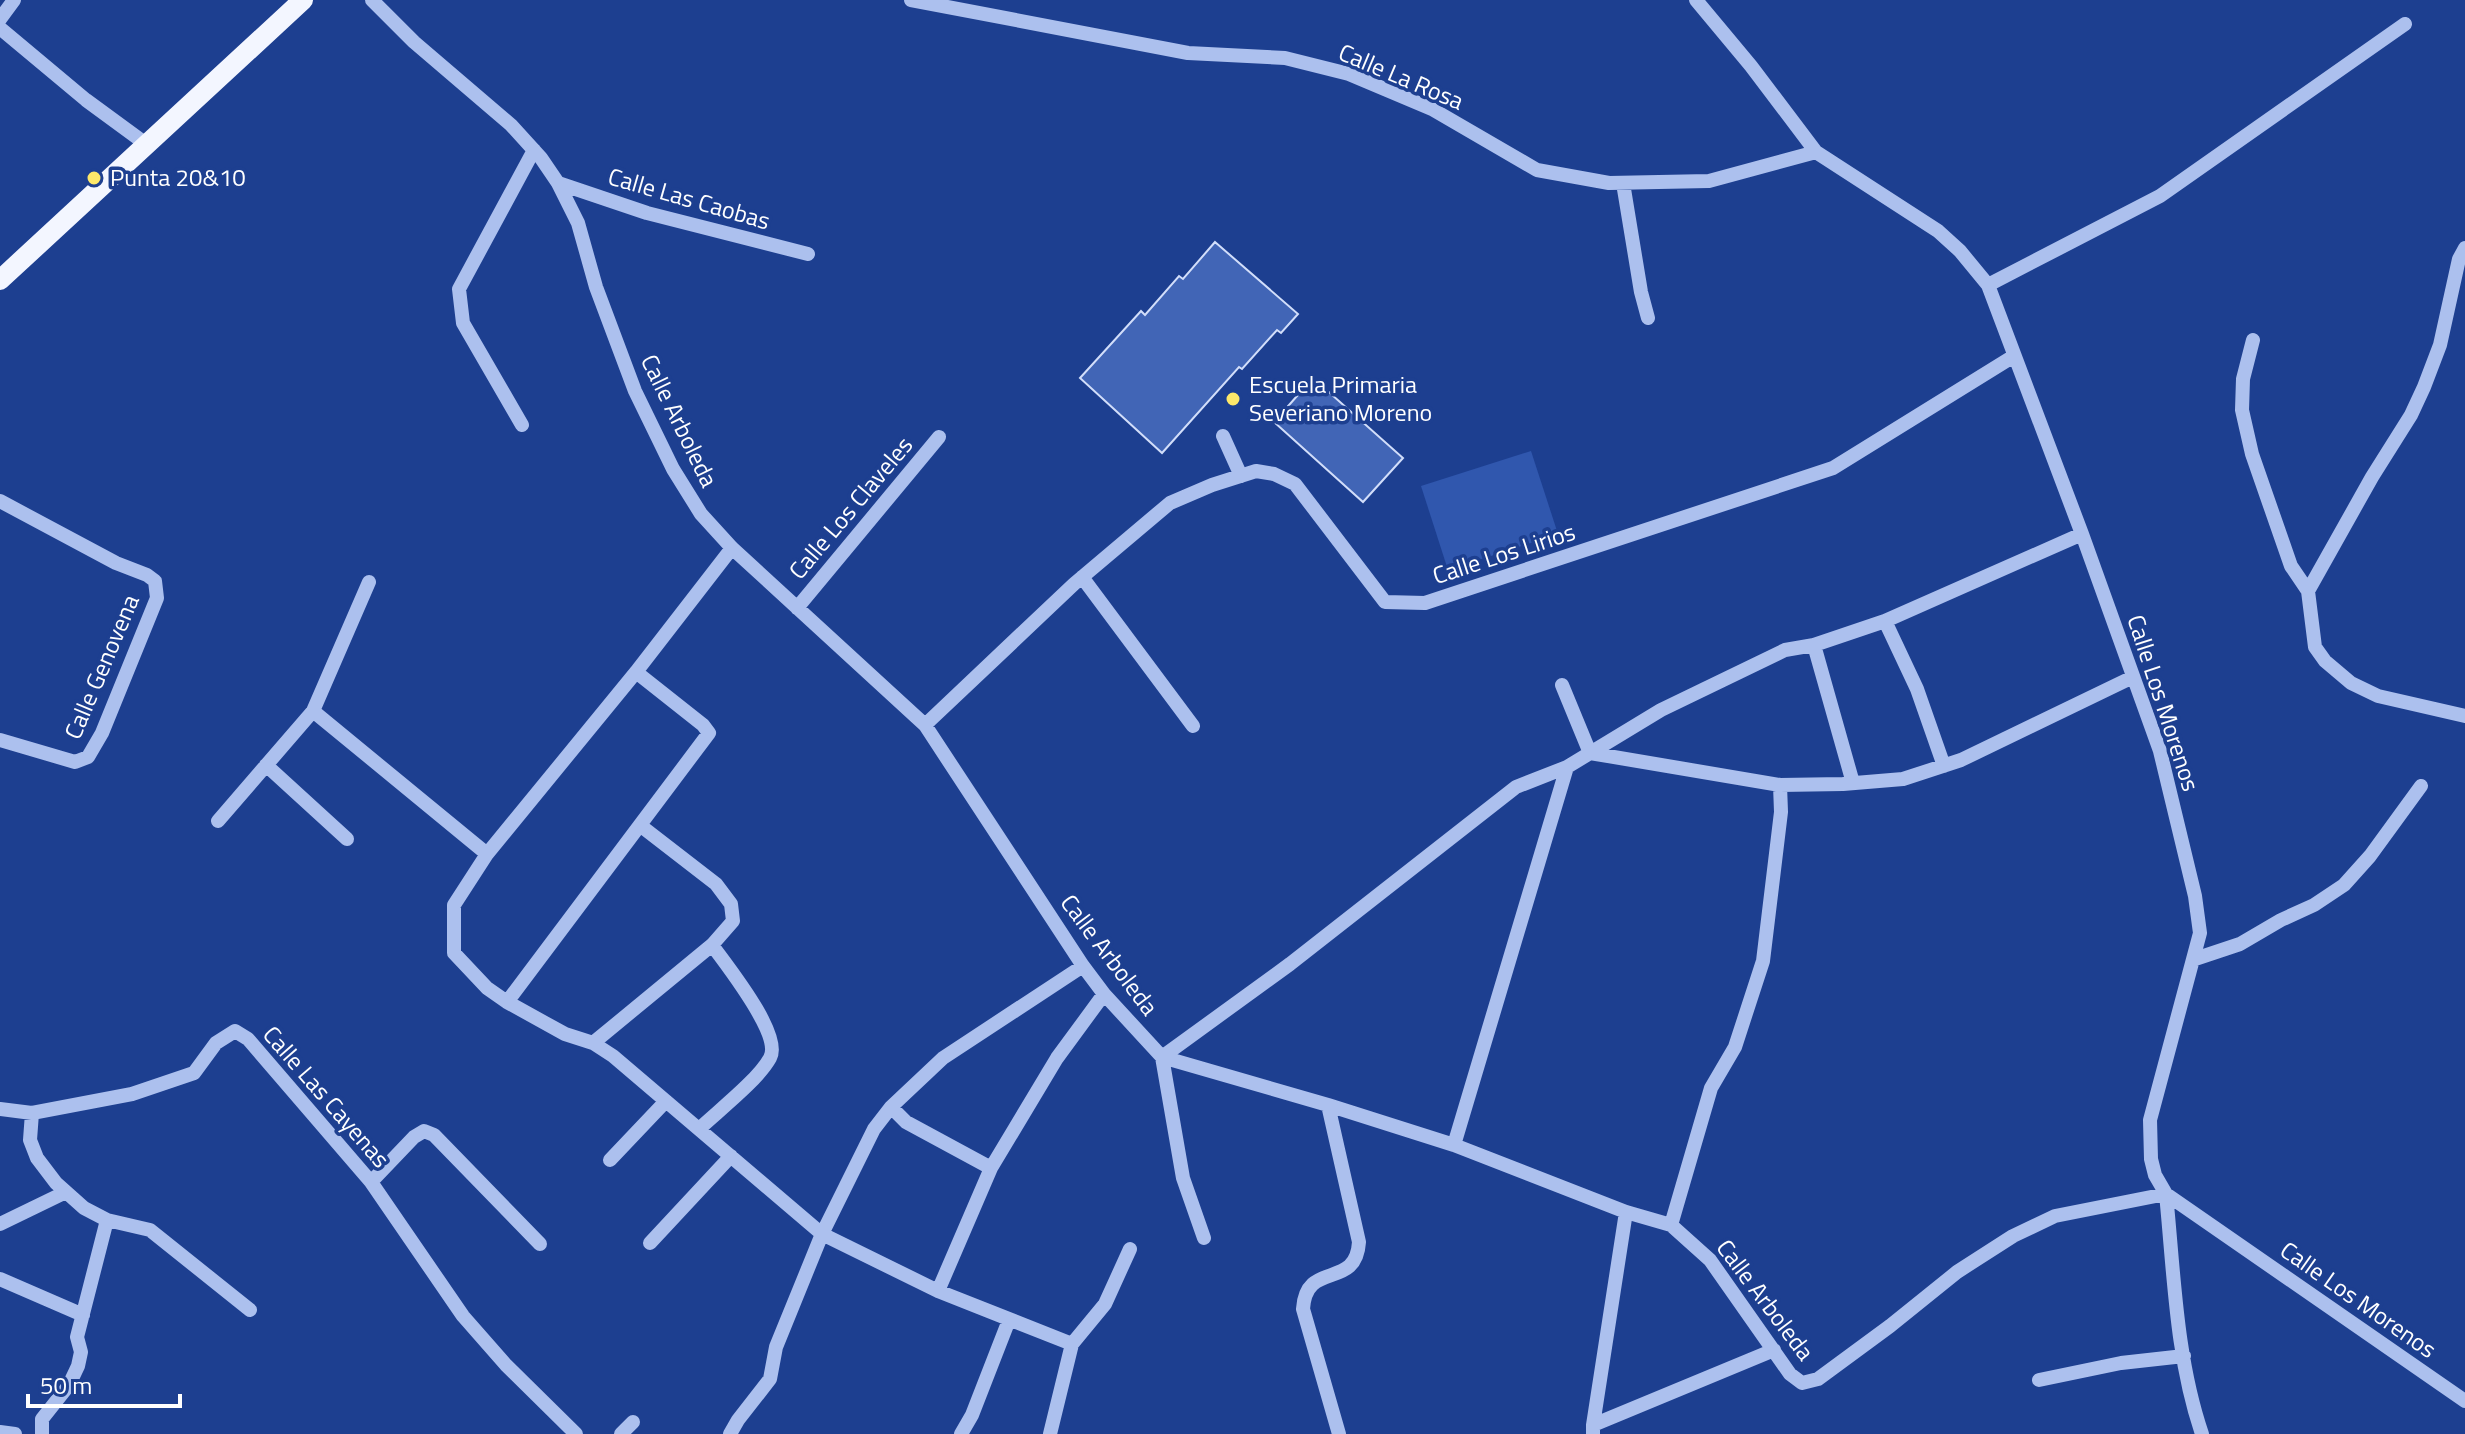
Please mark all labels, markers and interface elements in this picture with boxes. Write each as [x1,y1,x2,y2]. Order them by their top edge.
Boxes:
street label: Calle La Rosa [1333,34,1470,119]
street label: Calle Las Caobas [604,158,775,238]
place label: Punta 20&10 [110,159,246,195]
marker: Punta 20&10 [85,169,103,187]
street label: Calle Arboleda [632,348,728,493]
place label: Escuela Primaria Severiano Moreno [1249,366,1432,430]
marker: Escuela Primaria Severiano Moreno [1224,390,1242,408]
street label: Calle Los Claveles [780,428,921,587]
street label: Calle Los Lirios [1428,513,1580,593]
street label: Calle Genovena [54,589,148,745]
street label: Calle Los Morenos [2118,610,2209,796]
street label: Calle Arboleda [1052,886,1167,1023]
street label: Calle Las Cayenas [255,1017,399,1175]
street label: Calle Arboleda [1708,1231,1823,1368]
street label: Calle Los Morenos [2273,1232,2444,1367]
scale bar [28,1358,180,1408]
text: 50 m [40,1367,92,1403]

